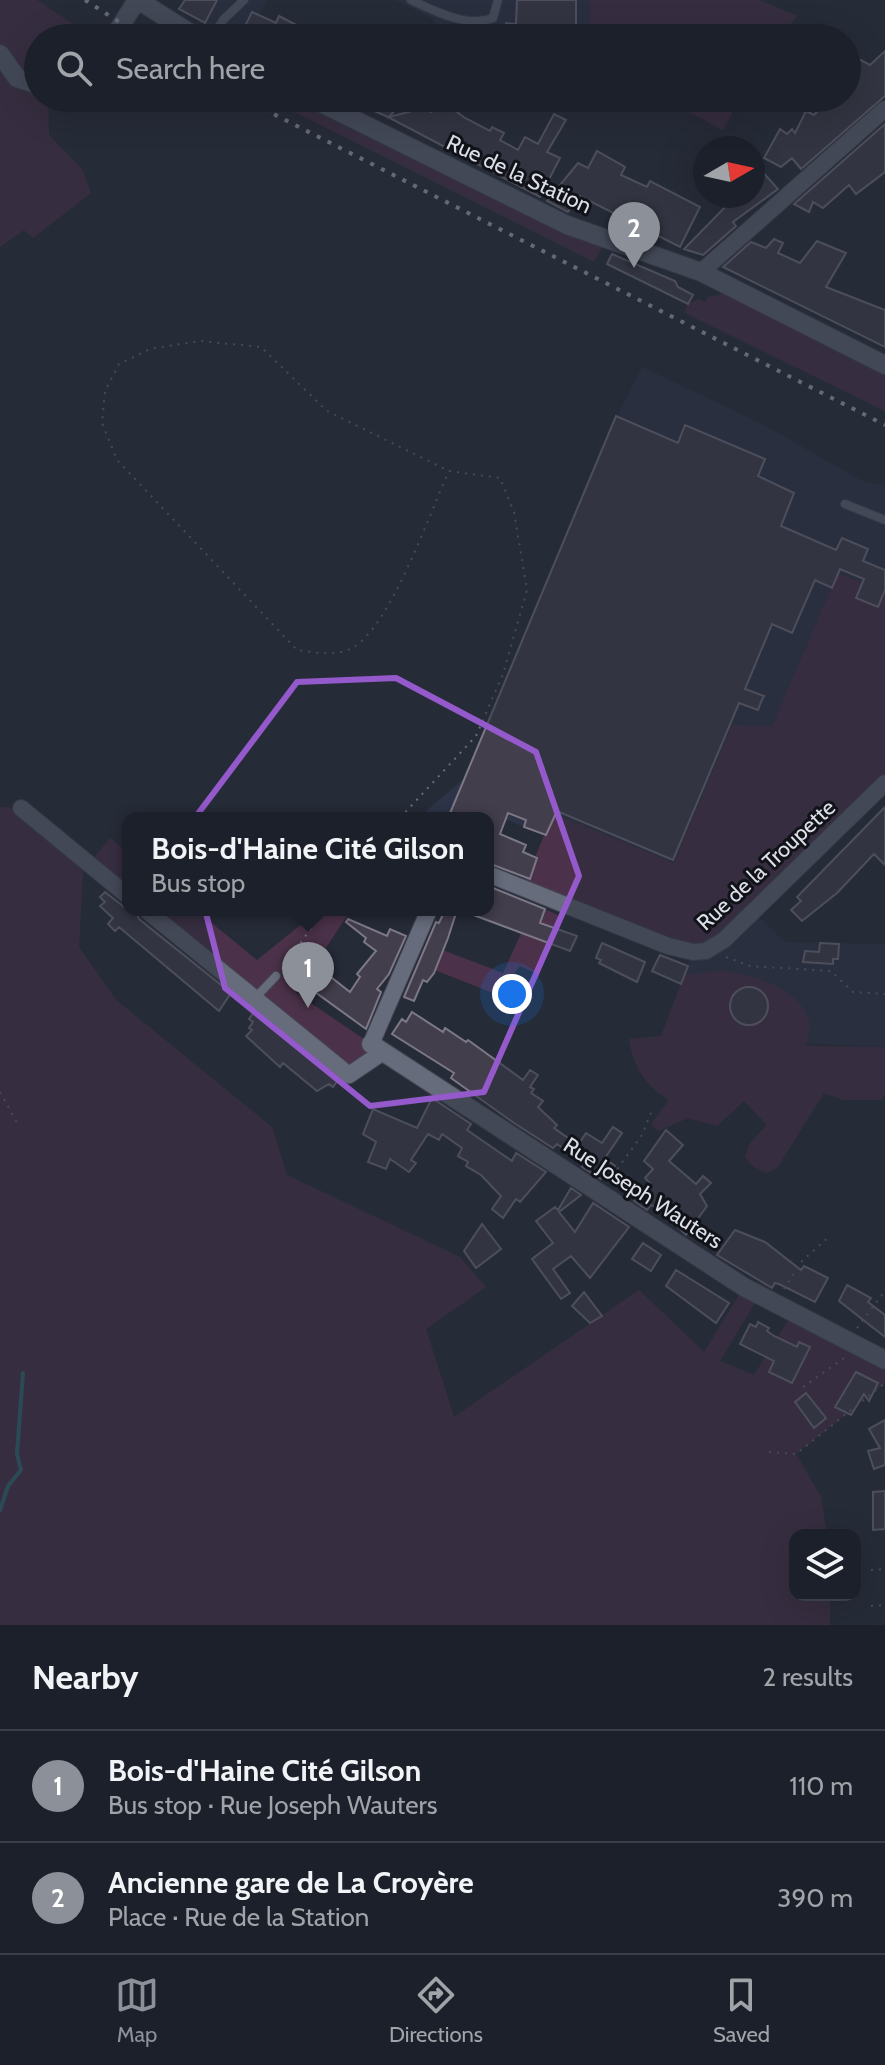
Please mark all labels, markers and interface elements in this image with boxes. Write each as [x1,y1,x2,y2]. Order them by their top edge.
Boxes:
search box [24,24,861,112]
icon: search [52,46,96,90]
text: Search here [116,50,265,87]
street label: Rue de la Station [442,129,596,219]
north arrow [693,136,765,208]
pin: 2 [608,202,660,268]
street label: Rue de la Troupette [691,794,841,936]
popup [122,812,494,916]
text: Bois-d'Haine Cité Gilson [151,830,465,867]
text: Bus stop [151,867,245,899]
pin: 1 [282,942,334,1008]
your location [492,974,532,1014]
street label: Rue Joseph Wauters [558,1131,728,1255]
map controls [789,1529,861,1601]
button: layers [789,1529,861,1601]
text: Nearby [32,1656,139,1698]
text: 2 results [762,1661,853,1693]
text: Bois-d'Haine Cité Gilson [108,1752,421,1789]
text: 1 [53,1770,63,1802]
text: 110 m [789,1770,853,1802]
text: Bus stop · Rue Joseph Wauters [108,1789,438,1821]
text: Ancienne gare de La Croyère [108,1864,474,1901]
text: 2 [51,1882,65,1914]
text: 390 m [777,1882,853,1914]
text: Place · Rue de la Station [108,1901,369,1933]
tab: Map [115,1973,159,2048]
tab: Directions [389,1973,483,2048]
tab: Saved [713,1973,770,2048]

